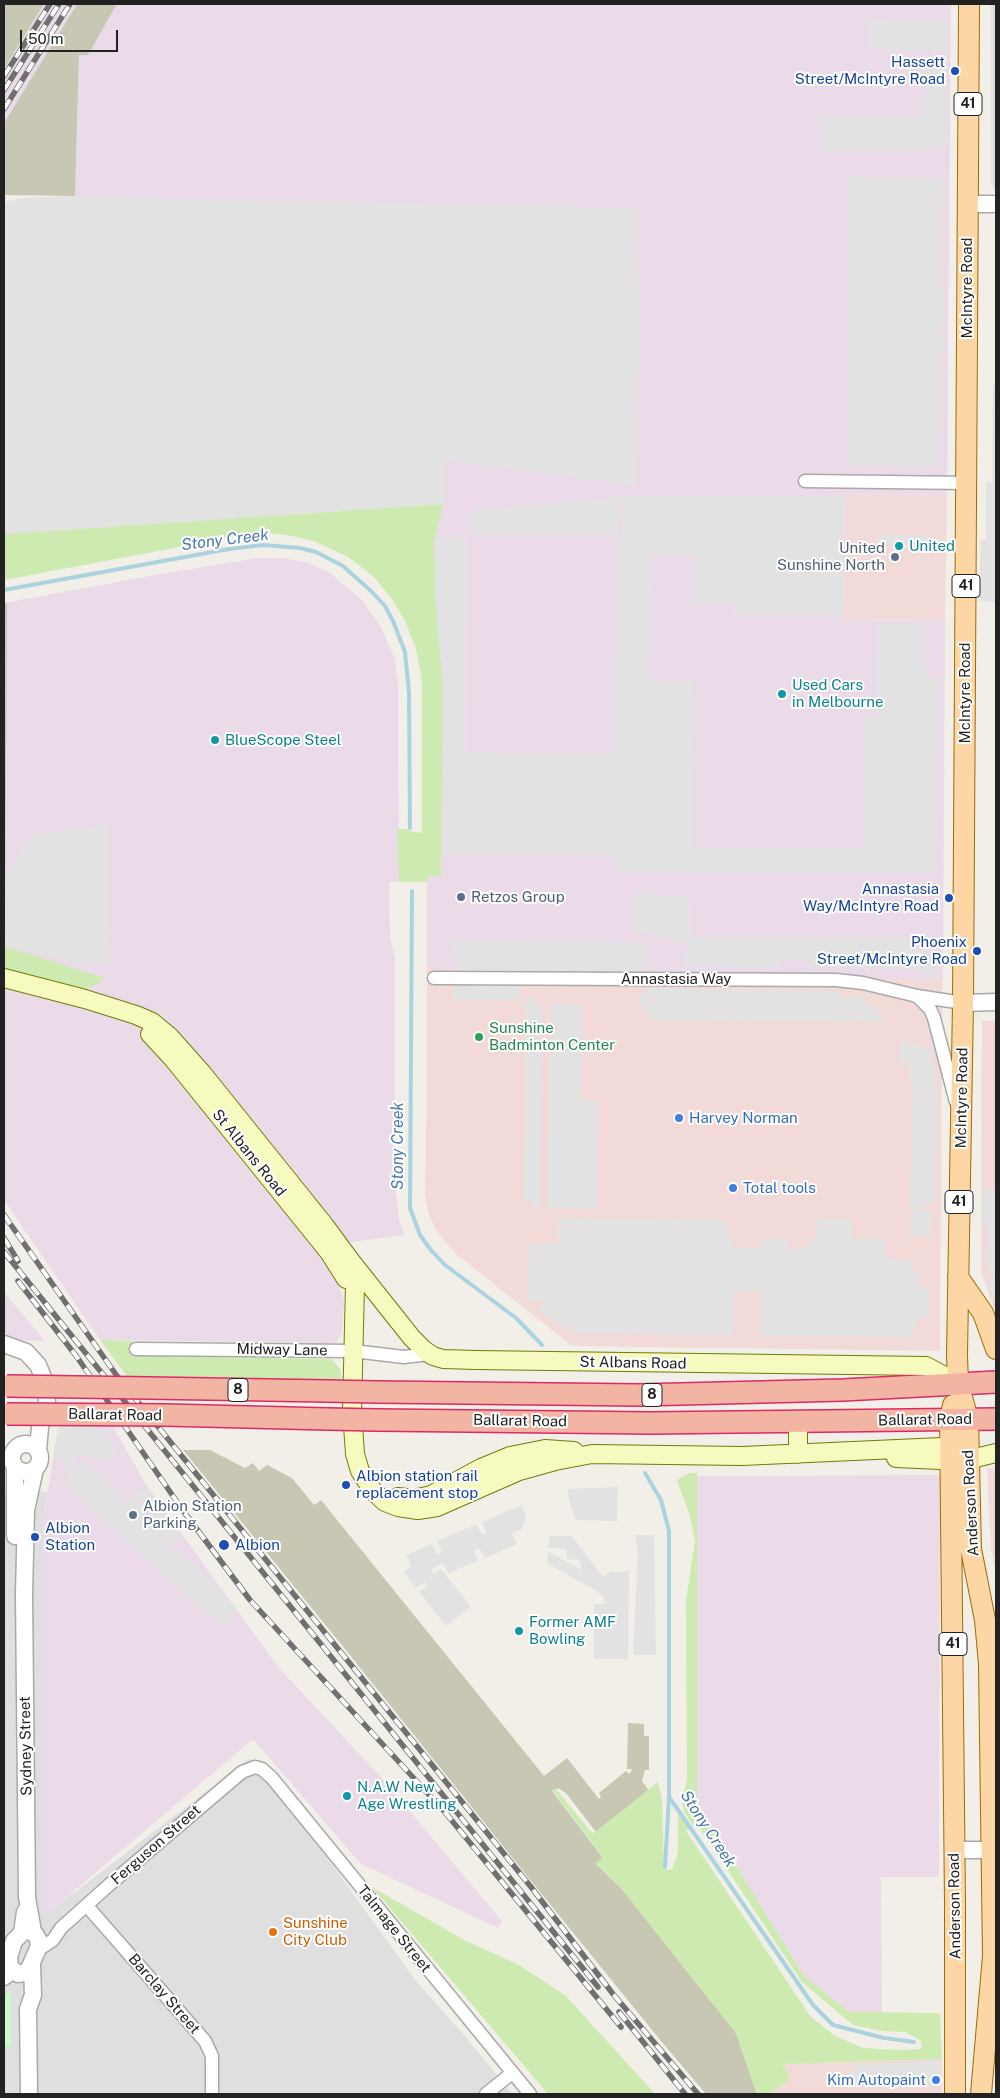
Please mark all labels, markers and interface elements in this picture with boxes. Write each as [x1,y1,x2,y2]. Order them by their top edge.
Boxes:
scale bar [22,20,120,52]
text: 50 m [28,30,63,47]
place label: Hassett Street/McIntyre Road [795,53,945,88]
marker: Hassett Street/McIntyre Road [949,65,961,77]
road number: 41 [954,92,982,116]
street label: McIntyre Road [958,237,976,339]
water label: Stony Creek [180,525,270,555]
place label: United [909,537,955,555]
place label: United Sunshine North [777,539,885,574]
marker: United [893,540,905,552]
marker: United Sunshine North [889,551,901,563]
road number: 41 [952,574,980,598]
street label: McIntyre Road [956,642,974,744]
place label: Used Cars in Melbourne [792,676,883,711]
marker: Used Cars in Melbourne [776,688,788,700]
place label: BlueScope Steel [225,731,341,749]
marker: BlueScope Steel [209,734,221,746]
place label: Annastasia Way/McIntyre Road [803,880,939,915]
place label: Retzos Group [471,888,565,906]
marker: Retzos Group [455,891,467,903]
marker: Annastasia Way/McIntyre Road [943,892,955,904]
place label: Phoenix Street/McIntyre Road [817,933,967,968]
marker: Phoenix Street/McIntyre Road [971,945,983,957]
street label: Annastasia Way [621,970,731,988]
place label: Sunshine Badminton Center [489,1019,615,1054]
marker: Sunshine Badminton Center [473,1031,485,1043]
street label: McIntyre Road [952,1047,972,1149]
water label: Stony Creek [388,1102,408,1190]
street label: St Albans Road [208,1106,290,1200]
place label: Harvey Norman [689,1109,798,1127]
marker: Harvey Norman [673,1112,685,1124]
place label: Total tools [743,1179,816,1197]
marker: Total tools [727,1182,739,1194]
road number: 41 [945,1190,973,1214]
street label: Midway Lane [236,1340,328,1360]
street label: St Albans Road [579,1353,687,1373]
road number: 8 [228,1378,248,1402]
road number: 8 [642,1384,662,1406]
street label: Ballarat Road [68,1405,162,1425]
street label: Ballarat Road [878,1410,972,1430]
street label: Ballarat Road [473,1411,567,1431]
street label: Anderson Road [959,1449,983,1557]
place label: Albion station rail replacement stop [356,1467,478,1502]
marker: Albion station rail replacement stop [340,1479,352,1491]
place label: Albion Station Parking [143,1497,242,1532]
marker: Albion Station Parking [127,1509,139,1521]
place label: Albion Station [45,1519,95,1554]
marker: Albion Station [29,1531,41,1543]
place label: Albion [235,1536,280,1554]
marker: Albion [217,1538,231,1552]
place label: Former AMF Bowling [529,1613,616,1648]
marker: Former AMF Bowling [513,1625,525,1637]
road number: 41 [939,1632,967,1656]
street label: Sydney Street [16,1696,36,1796]
place label: N.A.W New Age Wrestling [357,1778,457,1813]
water label: Stony Creek [676,1787,740,1871]
marker: N.A.W New Age Wrestling [341,1790,353,1802]
street label: Ferguson Street [108,1801,204,1889]
street label: Anderson Road [945,1853,965,1959]
street label: Talmage Street [353,1882,435,1976]
place label: Sunshine City Club [283,1914,348,1949]
marker: Sunshine City Club [267,1926,279,1938]
street label: Barclay Street [124,1950,204,2038]
place label: Kim Autopaint [827,2071,926,2089]
marker: Kim Autopaint [930,2074,942,2086]

